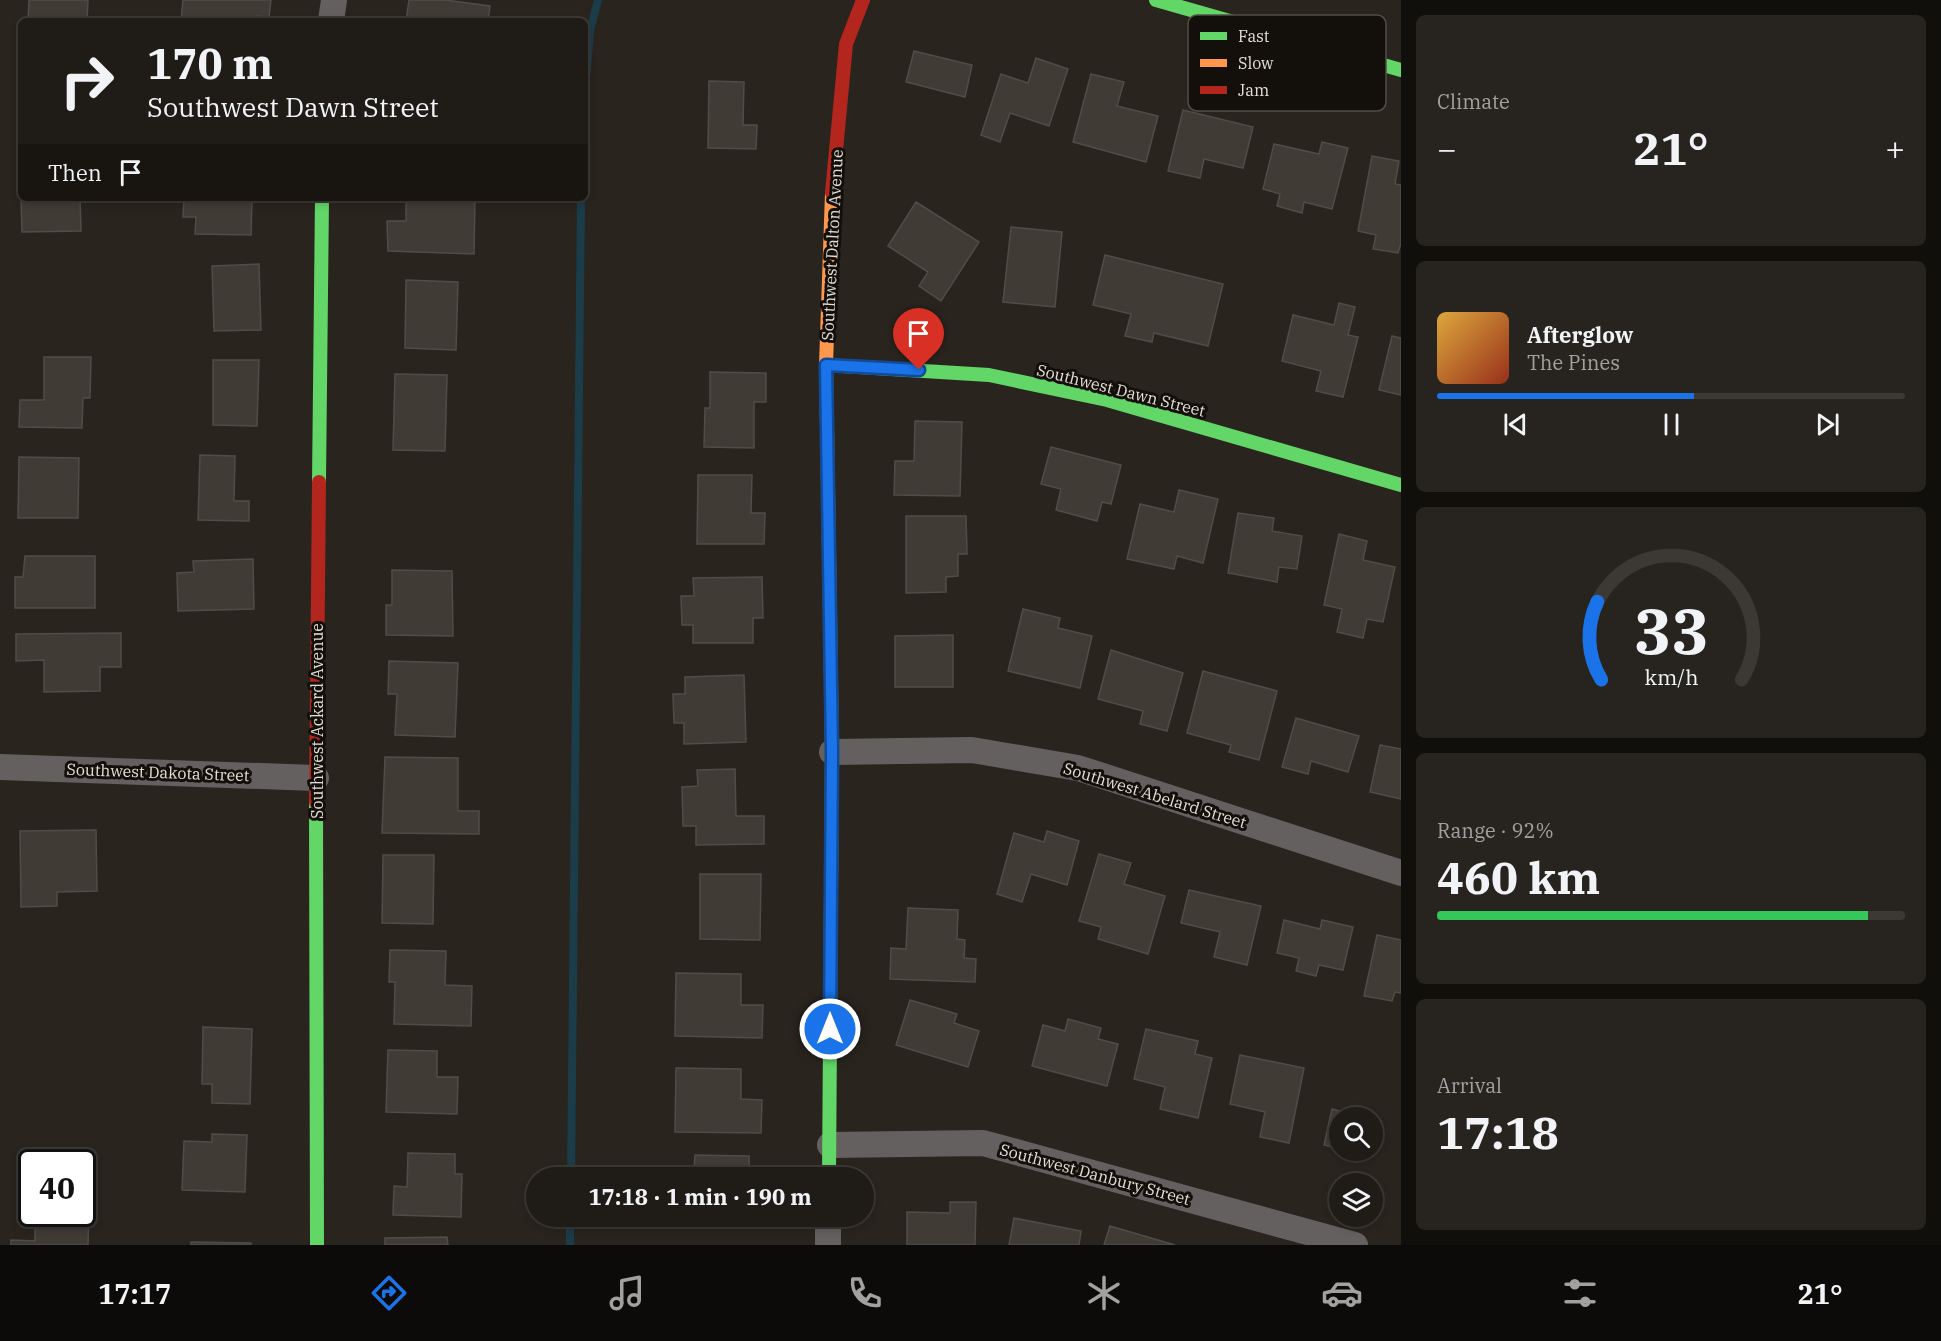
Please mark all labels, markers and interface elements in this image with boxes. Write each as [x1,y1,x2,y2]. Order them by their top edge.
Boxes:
legend [1188,15,1386,111]
text: Fast [1238,26,1270,46]
text: 170 m [147,36,273,91]
icon: right [48,42,126,120]
text: Slow [1238,53,1274,73]
text: Jam [1238,80,1269,100]
text: Climate [1437,88,1510,115]
text: Southwest Dawn Street [147,89,439,124]
text: 21° [1633,119,1709,177]
text: − [1437,127,1457,170]
text: + [1885,127,1905,170]
street label: Southwest Dalton Avenue [817,149,847,341]
icon: arrive [114,156,147,189]
text: Then [48,158,102,187]
pin [893,308,944,370]
icon: arrive [902,317,935,350]
text: Afterglow [1527,320,1634,349]
text: The Pines [1527,349,1620,376]
street label: Southwest Dawn Street [1035,359,1208,421]
icon: previous [1499,408,1532,441]
icon: pause [1655,408,1688,441]
icon: next [1811,408,1844,441]
text: 33 [1634,590,1708,671]
street label: Southwest Ackard Avenue [307,623,327,819]
text: km/h [1644,663,1698,691]
street label: Southwest Abelard Street [1061,758,1249,832]
street label: Southwest Dakota Street [66,759,250,785]
text: Range · 92% [1437,817,1554,844]
text: 460 km [1437,848,1600,906]
position arrow [798,997,862,1061]
text: Arrival [1437,1072,1502,1099]
text: 17:18 [1437,1103,1559,1161]
map controls [1329,1107,1383,1227]
button: search [1329,1107,1383,1161]
street label: Southwest Danbury Street [998,1139,1193,1209]
speed limit sign: 40 [18,1149,96,1227]
button: layers [1329,1173,1383,1227]
text: 17:18 · 1 min · 190 m [588,1182,812,1211]
icon: directions [368,1272,410,1314]
icon: music [606,1272,648,1314]
icon: phone [844,1272,886,1314]
icon: climate [1083,1272,1125,1314]
icon: car [1321,1272,1363,1314]
icon: filters [1559,1272,1601,1314]
text: 17:17 [98,1276,171,1311]
text: 21° [1798,1276,1843,1311]

